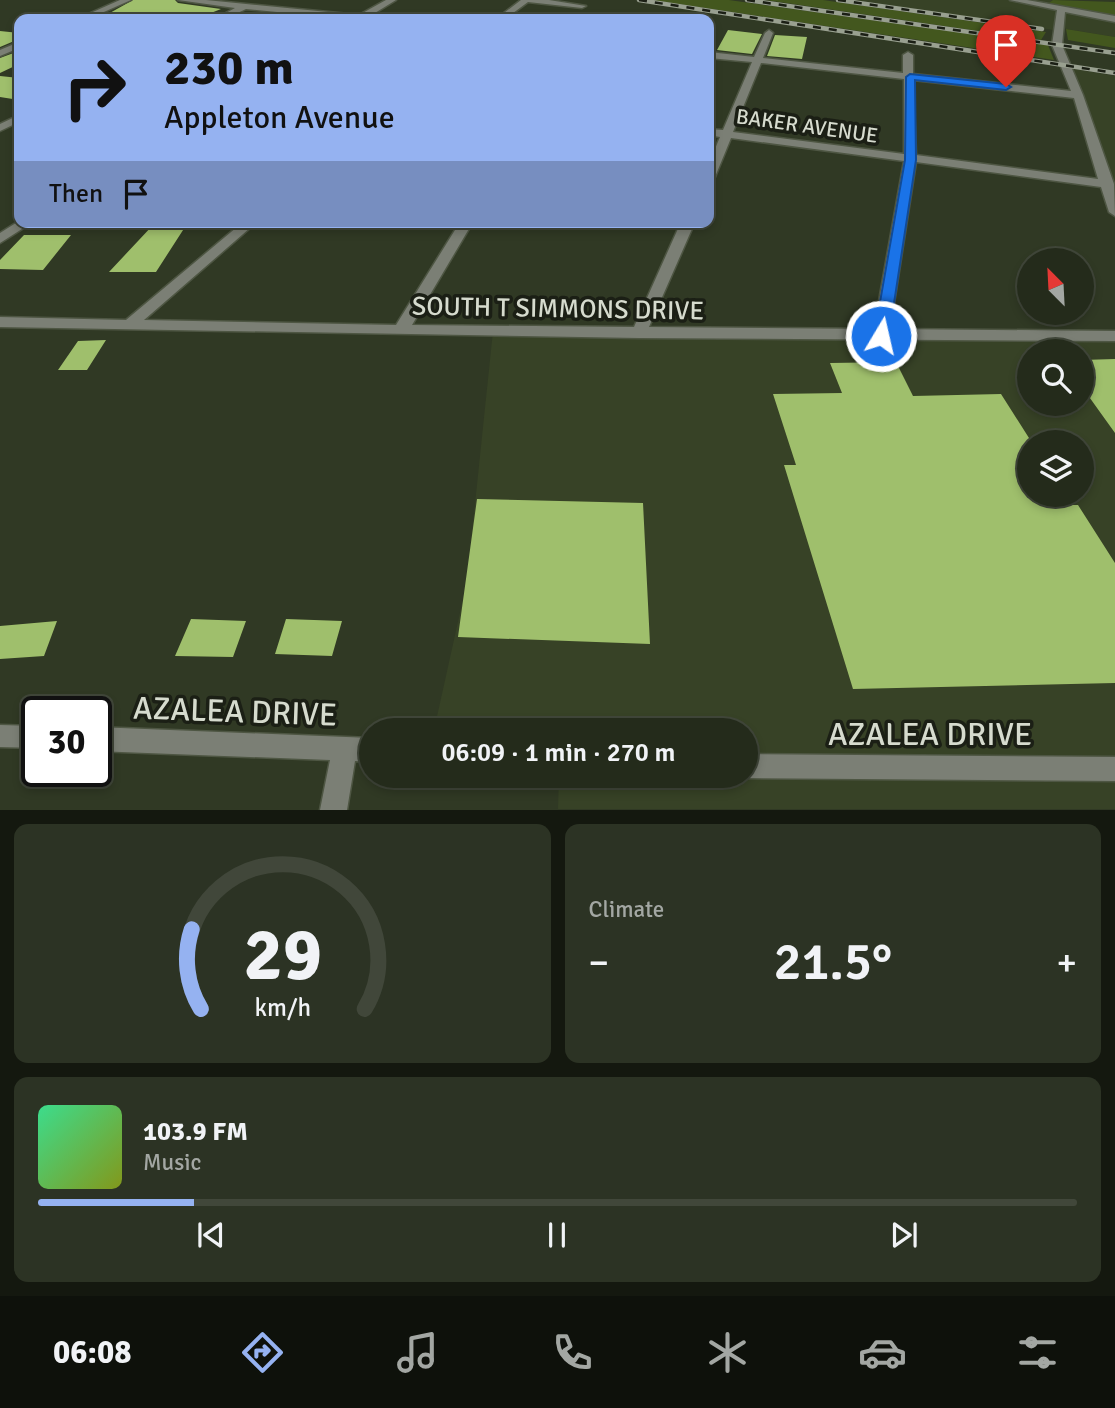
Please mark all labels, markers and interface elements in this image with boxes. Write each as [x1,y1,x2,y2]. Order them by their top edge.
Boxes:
pin [976,15,1036,87]
icon: arrive [987,26,1025,64]
text: 230 m [164,38,294,98]
icon: right [49,42,140,133]
text: Appleton Avenue [164,98,395,137]
street label: BAKER AVENUE [734,103,880,149]
icon: arrive [117,175,155,213]
text: Then [49,178,103,210]
north arrow [1017,248,1094,326]
map controls [1017,248,1094,507]
street label: SOUTH T SIMMONS DRIVE [412,290,704,328]
position arrow [844,299,918,373]
button: search [1017,339,1094,416]
button: layers [1017,430,1094,507]
street label: AZALEA DRIVE [132,688,338,735]
speed limit sign: 30 [21,696,112,787]
street label: AZALEA DRIVE [828,715,1032,754]
text: 06:09 · 1 min · 270 m [442,737,675,769]
text: Climate [589,895,664,924]
text: 29 [243,912,322,1001]
text: 21.5° [773,930,892,994]
text: − [589,939,609,986]
text: + [1056,939,1077,986]
text: km/h [254,992,311,1023]
text: 103.9 FM [143,1116,248,1148]
text: Music [143,1148,201,1177]
icon: previous [192,1216,230,1254]
icon: pause [538,1216,576,1254]
icon: next [885,1216,923,1254]
icon: directions [238,1328,287,1377]
icon: music [393,1328,442,1377]
icon: phone [548,1328,597,1377]
icon: climate [703,1328,752,1377]
icon: car [858,1328,907,1377]
icon: filters [1013,1328,1062,1377]
text: 06:08 [53,1333,132,1372]

